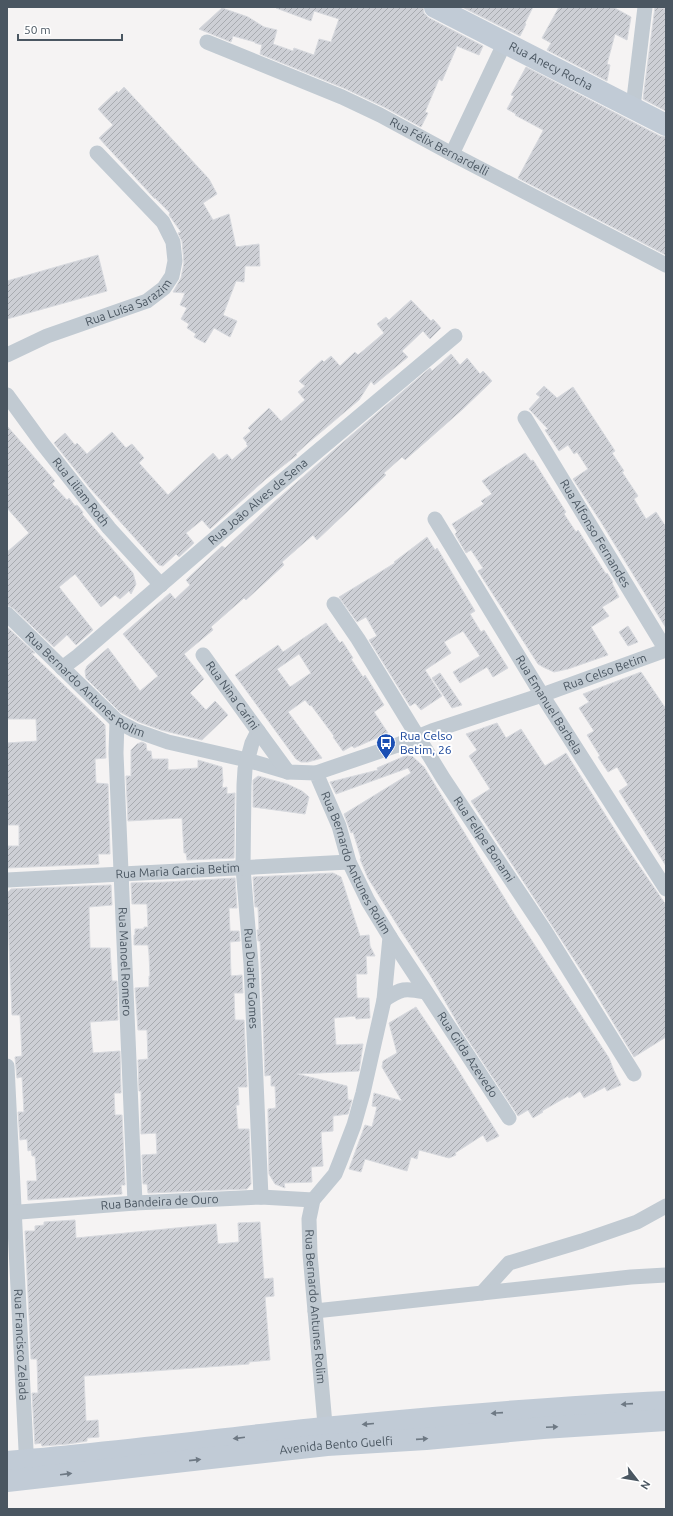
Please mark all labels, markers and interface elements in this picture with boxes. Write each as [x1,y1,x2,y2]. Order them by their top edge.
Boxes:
scale bar [18,16,122,42]
text: 50 m [24,23,51,36]
street label: Rua Anecy Rocha [507,39,595,92]
street label: Rua Félix Bernardelli [388,115,491,178]
street label: Rua Luísa Sarazim [83,277,174,328]
street label: Rua Liliam Roth [50,455,112,529]
street label: Rua João Alves de Sena [205,456,310,547]
street label: Rua Alfonso Fernandes [558,477,633,589]
street label: Rua Bernardo Antunes Rolim [23,629,147,739]
street label: Rua Celso Betim [561,651,648,693]
street label: Rua Emanuel Barbela [513,653,585,756]
street label: Rua Nina Carini [204,658,262,732]
place label: Rua Celso Betim, 26 [400,729,453,756]
bus stop icon: Rua Celso Betim, 26 [375,732,397,760]
street label: Rua Bernardo Antunes Rolim [319,789,394,936]
street label: Rua Felipe Bonami [451,794,517,884]
street label: Rua Maria Garcia Betim [115,861,240,880]
street label: Rua Manoel Romero [117,907,134,1017]
street label: Rua Duarte Gomes [242,928,261,1029]
street label: Rua Gilda Azevedo [435,1009,501,1100]
street label: Rua Bandeira de Ouro [100,1192,219,1212]
street label: Rua Bernardo Antunes Rolim [303,1229,328,1384]
street label: Rua Francisco Zelada [12,1288,31,1401]
one-way arrow [621,1401,633,1408]
one-way arrow [491,1410,503,1417]
one-way arrow [362,1421,374,1428]
one-way arrow [546,1424,559,1430]
street label: Avenida Bento Guelfi [279,1434,393,1456]
one-way arrow [232,1435,245,1441]
one-way arrow [416,1435,428,1442]
one-way arrow [189,1456,201,1463]
north arrow [617,1460,657,1500]
one-way arrow [60,1471,72,1477]
text: N [638,1479,653,1492]

